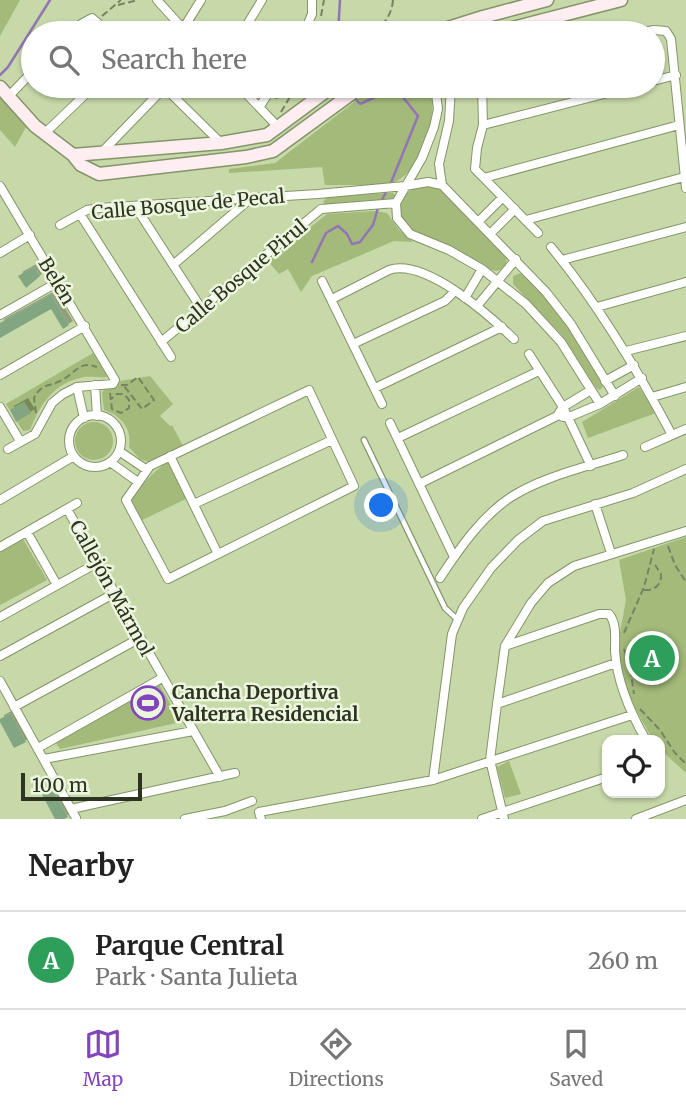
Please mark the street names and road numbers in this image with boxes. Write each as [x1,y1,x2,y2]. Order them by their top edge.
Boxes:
street label: Calle Bosque de Pecal [90,184,286,224]
street label: Calle Bosque Pirul [170,214,312,338]
street label: Belén [33,253,81,310]
street label: Callejón Mármol [65,516,159,660]

